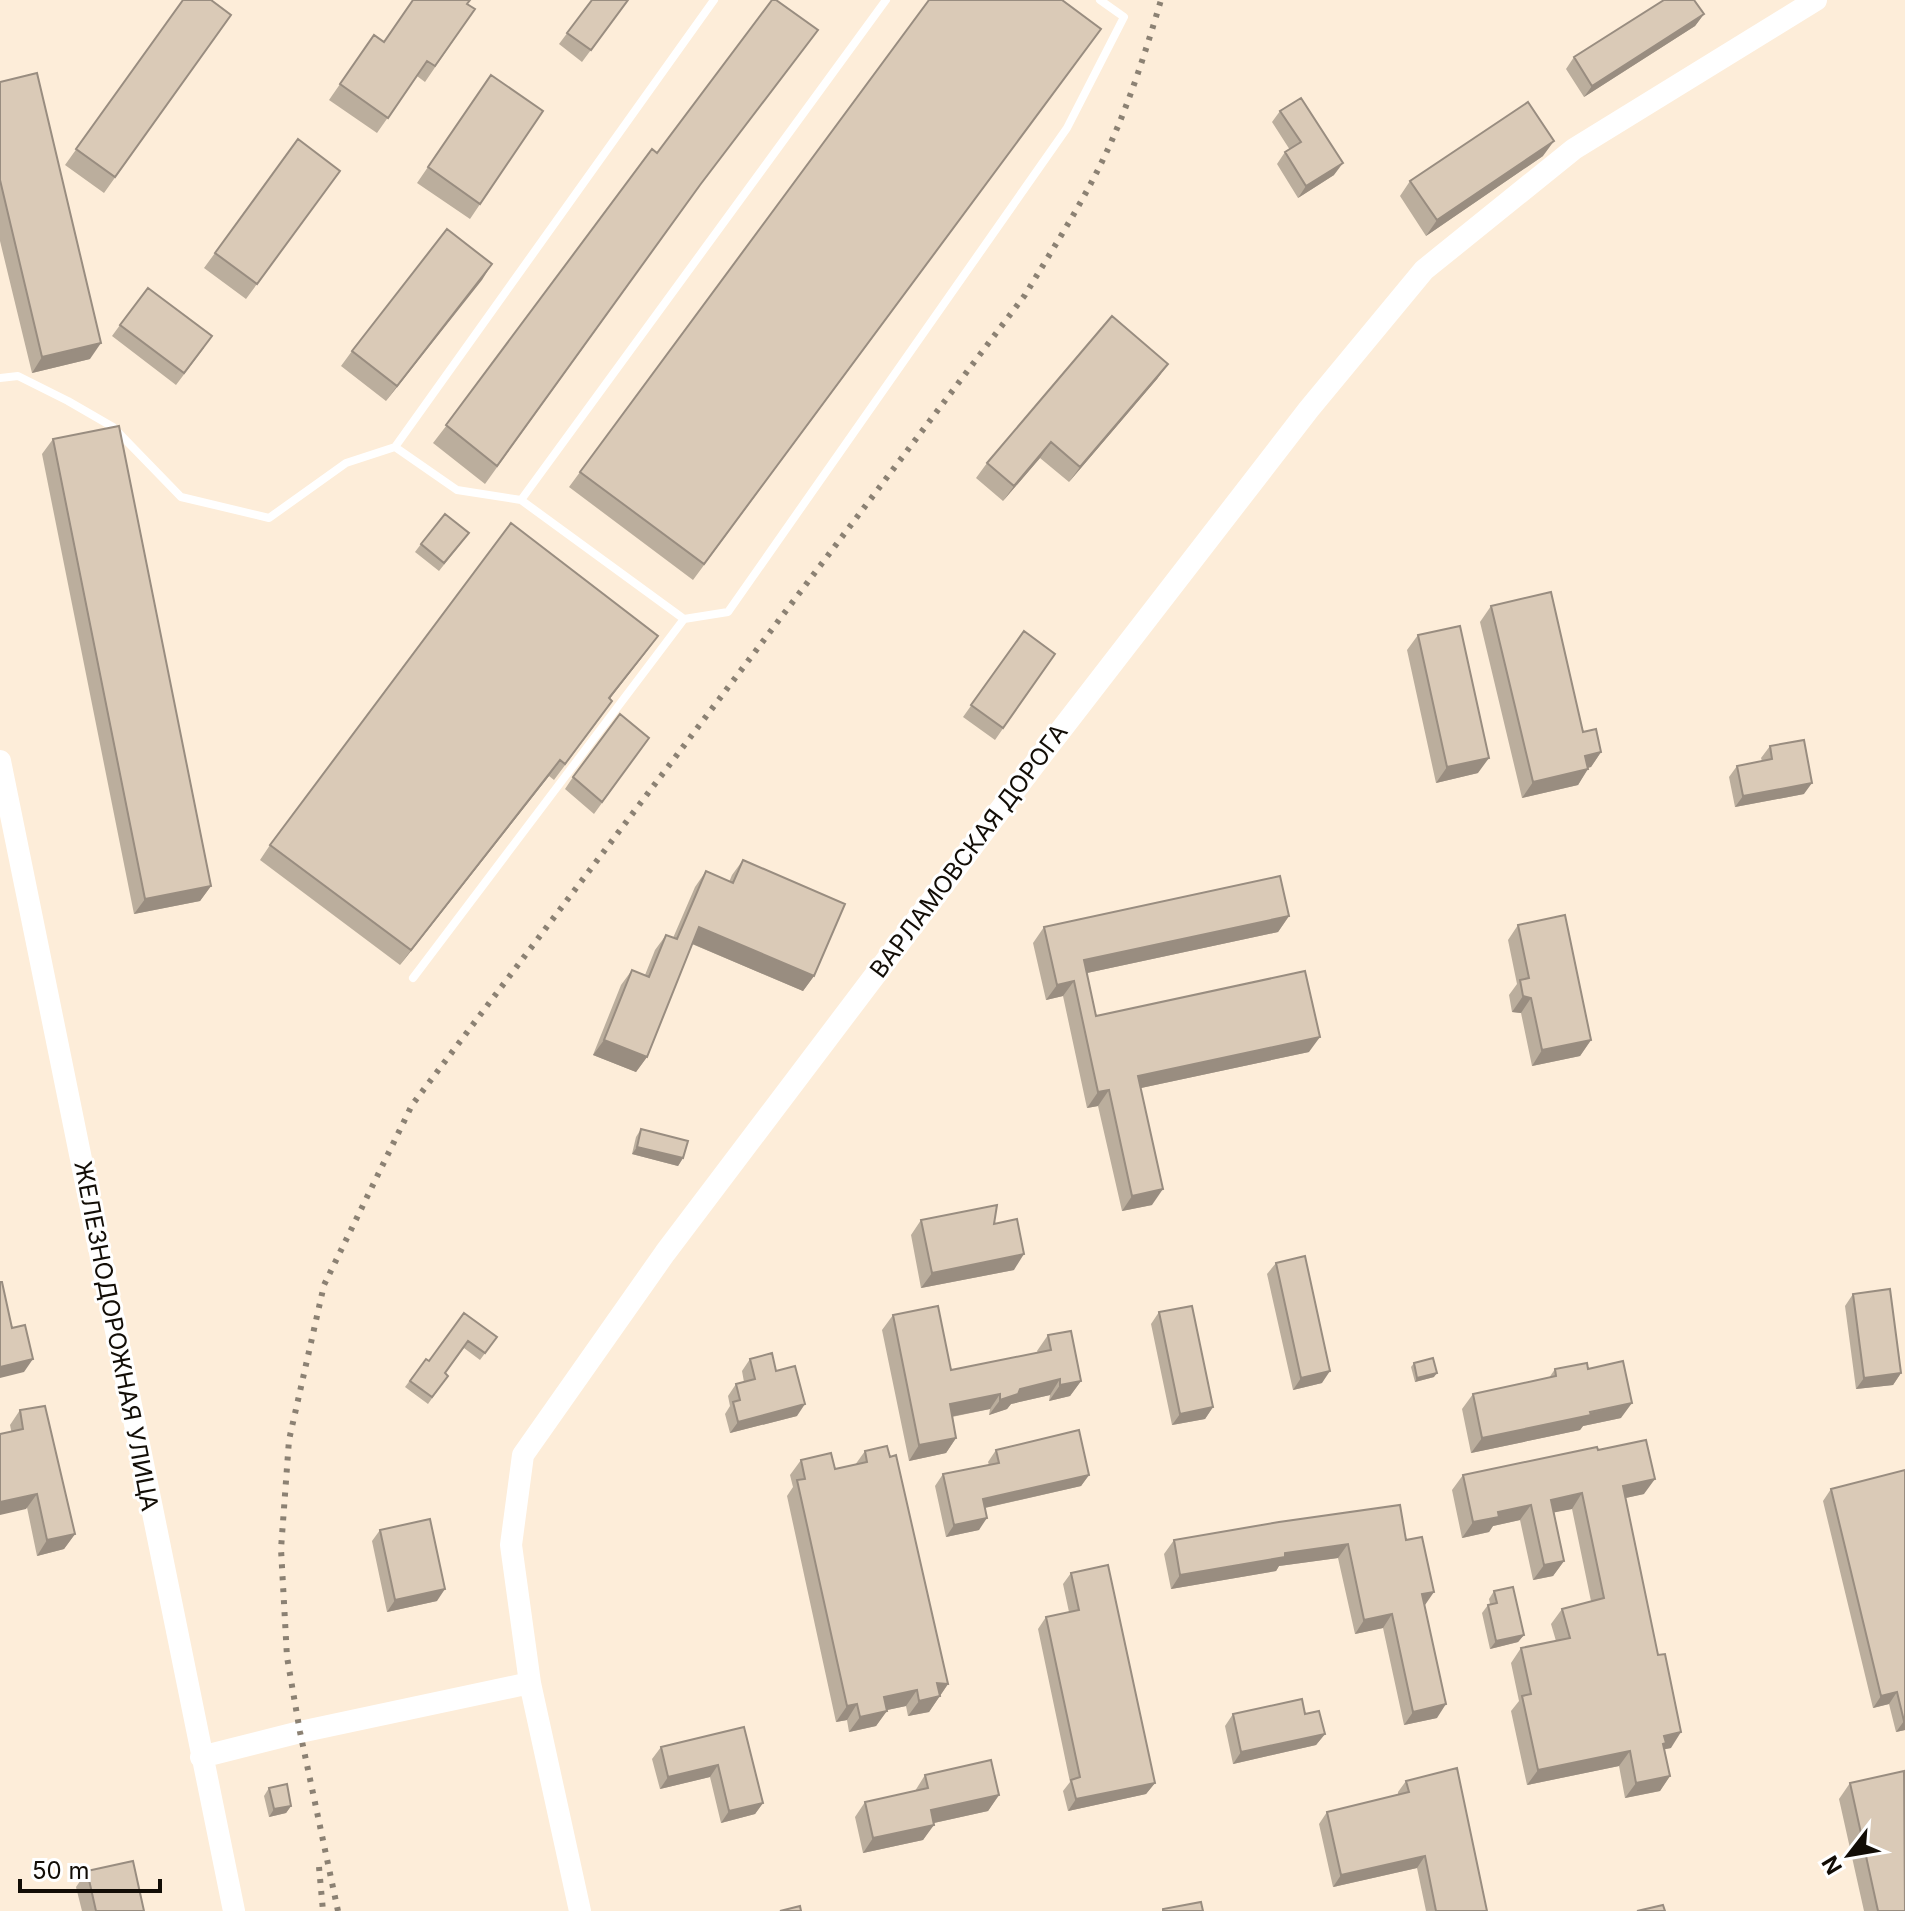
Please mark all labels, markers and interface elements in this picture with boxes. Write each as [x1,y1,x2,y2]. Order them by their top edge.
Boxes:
street label: ВАРЛАМОВСКАЯ ДОРОГА [864,718,1074,983]
street label: ЖЕЛЕЗНОДОРОЖНАЯ УЛИЦА [68,1158,165,1513]
north arrow [1809,1815,1889,1895]
scale bar [20,1843,160,1893]
text: N [1816,1851,1847,1879]
text: 50 m [32,1856,90,1885]

